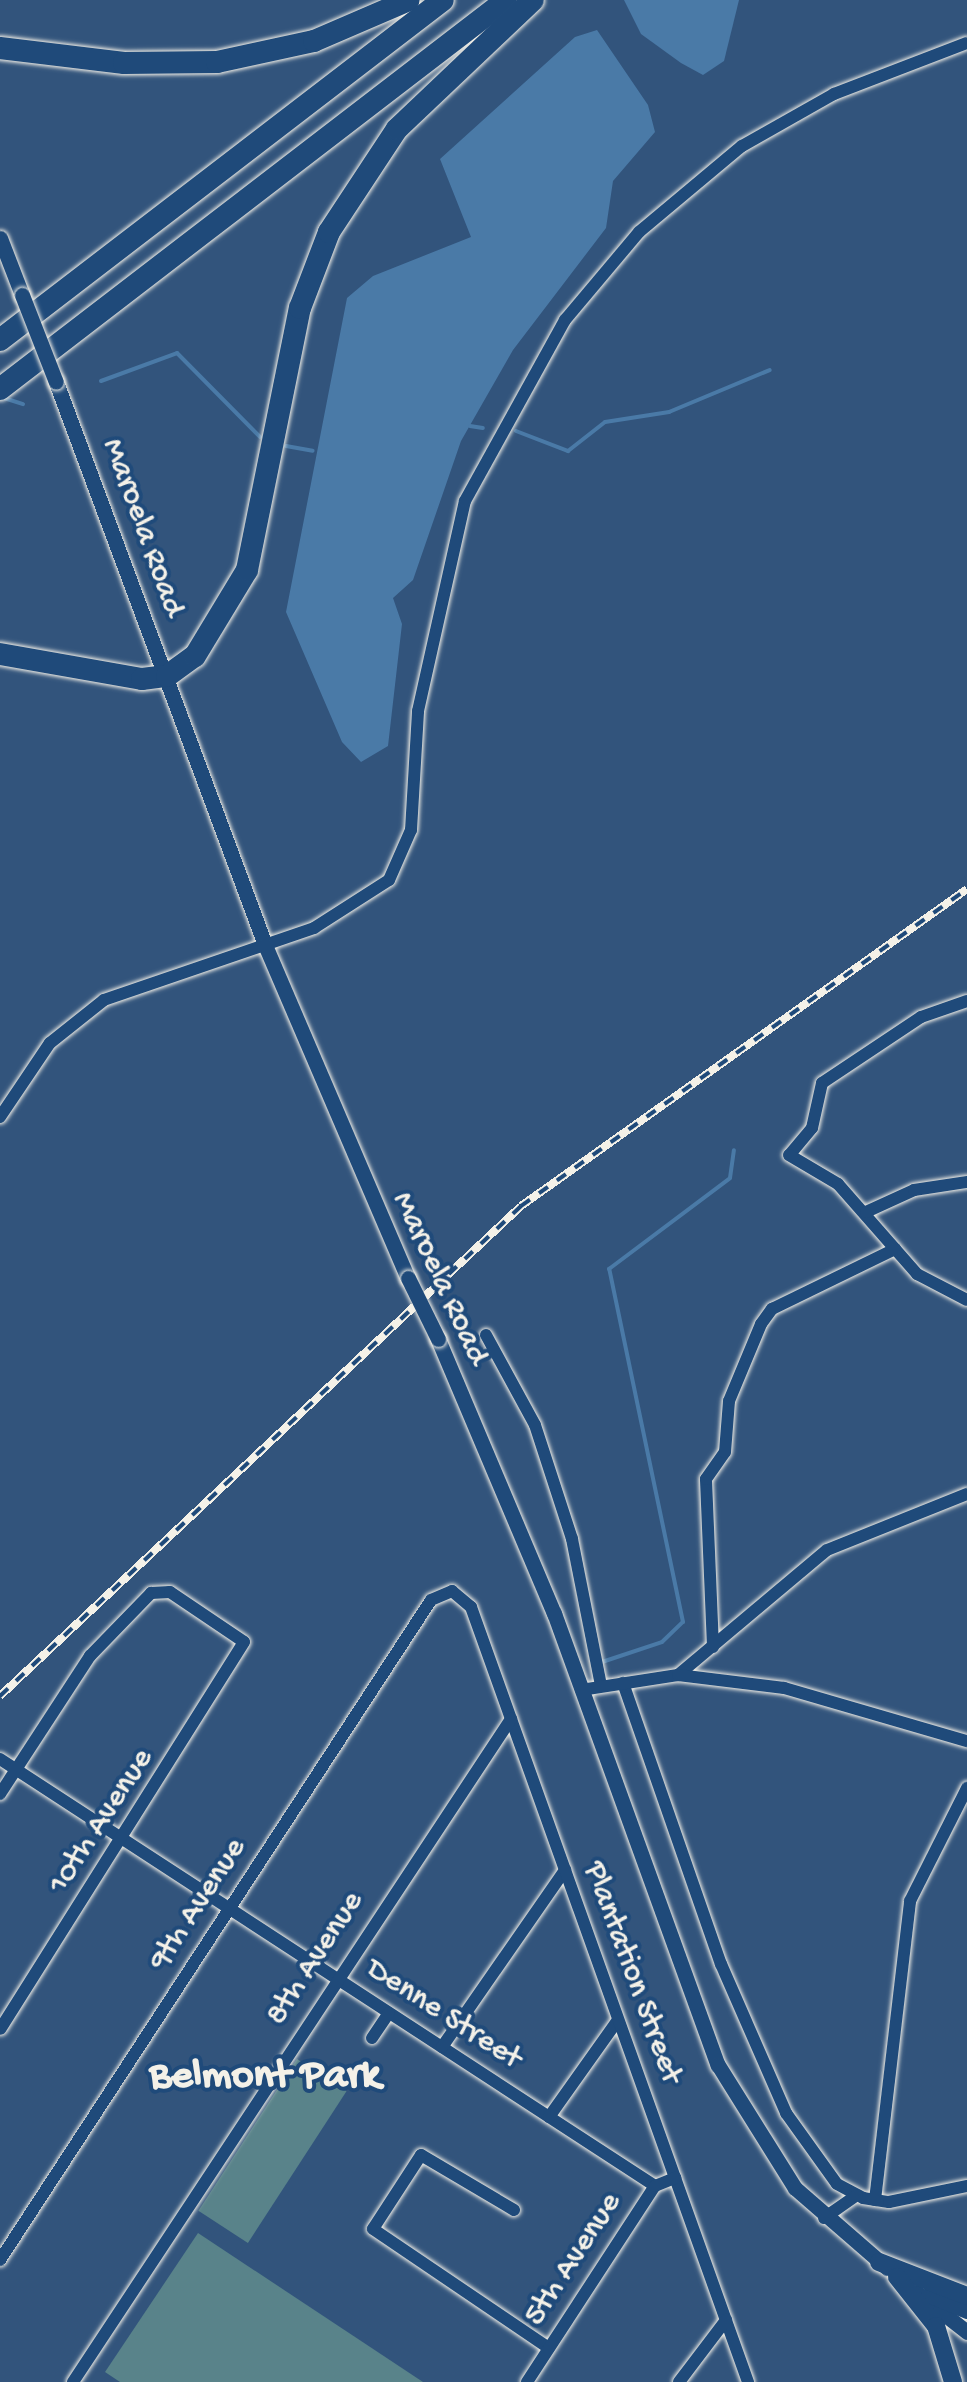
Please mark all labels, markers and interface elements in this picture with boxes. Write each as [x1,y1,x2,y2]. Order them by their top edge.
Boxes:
street label: Maroela Road [92,434,192,622]
street label: Maroela Road [382,1186,496,1372]
street label: 10th Avenue [41,1742,163,1902]
street label: 9th Avenue [142,1832,256,1978]
street label: Plantation Street [573,1857,689,2089]
street label: 8th Avenue [259,1885,373,2033]
street label: Denne Street [358,1951,528,2079]
district label: Belmont Park [149,2053,381,2103]
street label: 5th Avenue [517,2186,631,2334]

